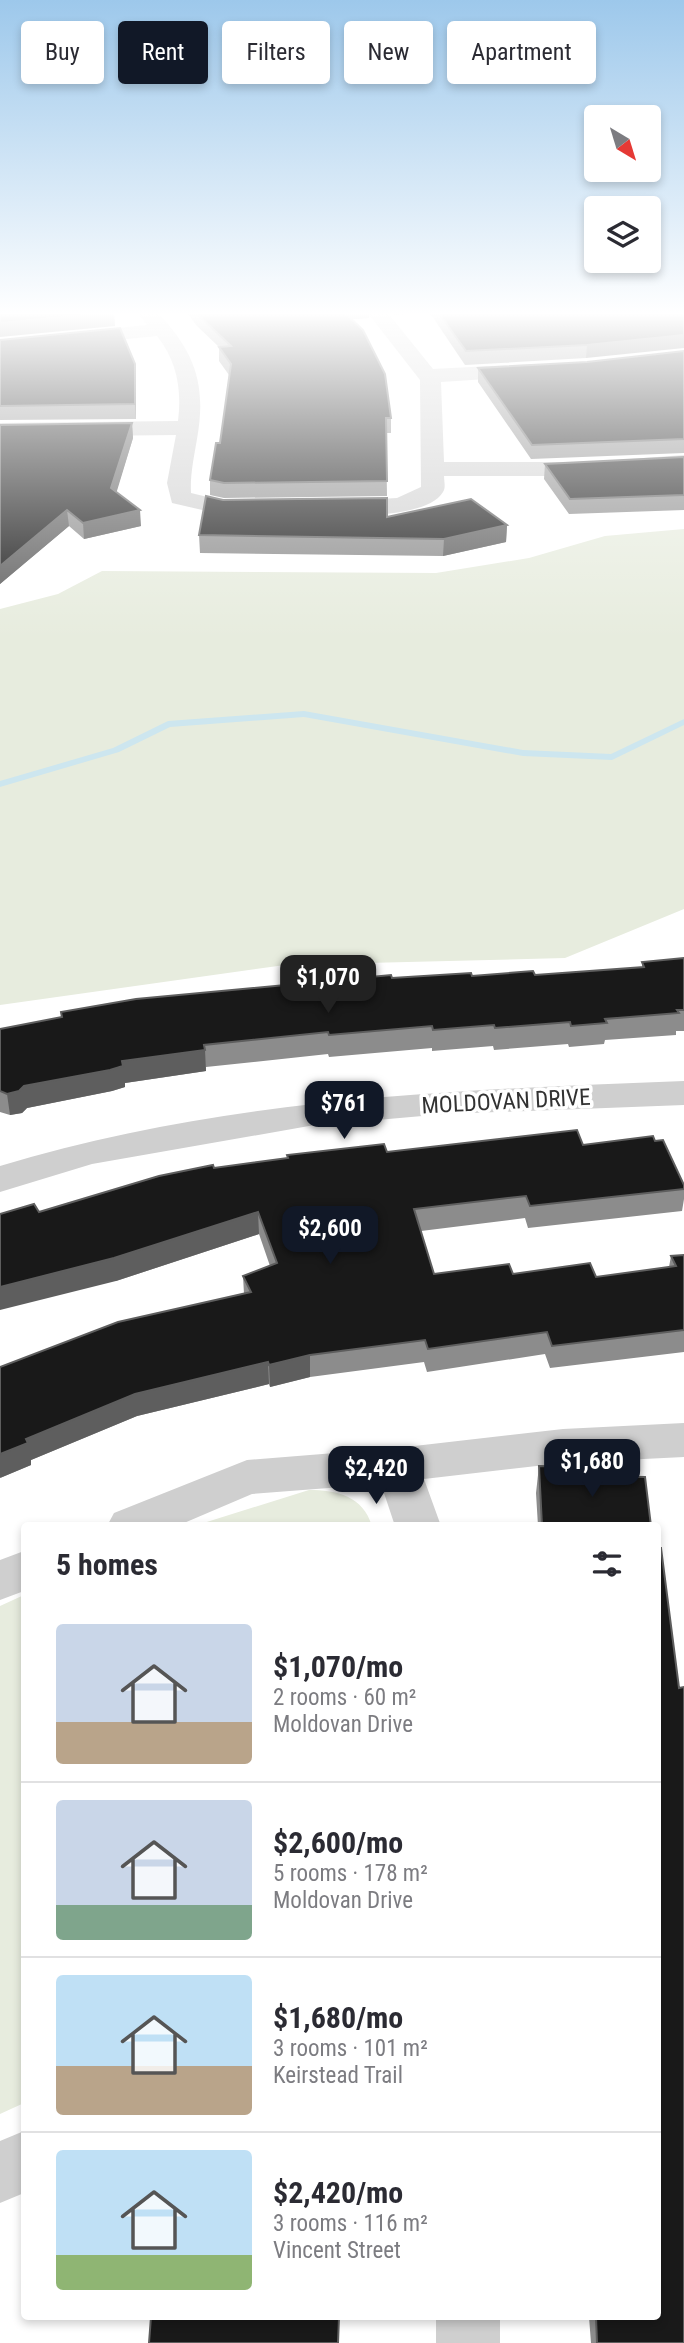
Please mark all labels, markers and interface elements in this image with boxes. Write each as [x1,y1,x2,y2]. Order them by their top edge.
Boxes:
chip: Buy [21,21,104,84]
chip: Rent [118,21,208,84]
chip: Filters [222,21,330,84]
chip: New [344,21,433,84]
chip: Apartment [447,21,596,84]
north arrow [584,105,662,182]
map controls [584,105,661,273]
button: layers [584,196,661,273]
pin: $1,070 [271,956,385,1015]
text: $1,070 [296,964,360,991]
pin: $761 [303,1082,385,1141]
street label: MOLDOVAN DRIVE [421,1084,591,1119]
text: $761 [321,1090,367,1117]
pin: $2,600 [273,1206,387,1266]
text: $2,600 [298,1215,362,1242]
pin: $1,680 [535,1440,649,1499]
pin: $2,420 [319,1446,433,1506]
text: $1,680 [560,1448,624,1475]
text: $2,420 [344,1455,408,1482]
icon: filters [588,1545,626,1583]
text: 5 homes [56,1547,158,1582]
text: $1,070/mo [273,1649,403,1684]
icon: home [112,1652,196,1736]
text: 2 rooms · 60 m² [273,1684,416,1711]
text: Moldovan Drive [273,1711,413,1738]
text: $2,600/mo [273,1825,403,1860]
icon: home [112,1828,196,1912]
text: 5 rooms · 178 m² [273,1860,428,1887]
text: Moldovan Drive [273,1887,413,1914]
text: $1,680/mo [273,2000,403,2035]
icon: home [112,2003,196,2087]
text: 3 rooms · 101 m² [273,2035,428,2062]
text: Keirstead Trail [273,2062,403,2089]
text: $2,420/mo [273,2175,403,2210]
icon: home [112,2178,196,2262]
text: 3 rooms · 116 m² [273,2210,428,2237]
text: Vincent Street [273,2237,401,2264]

